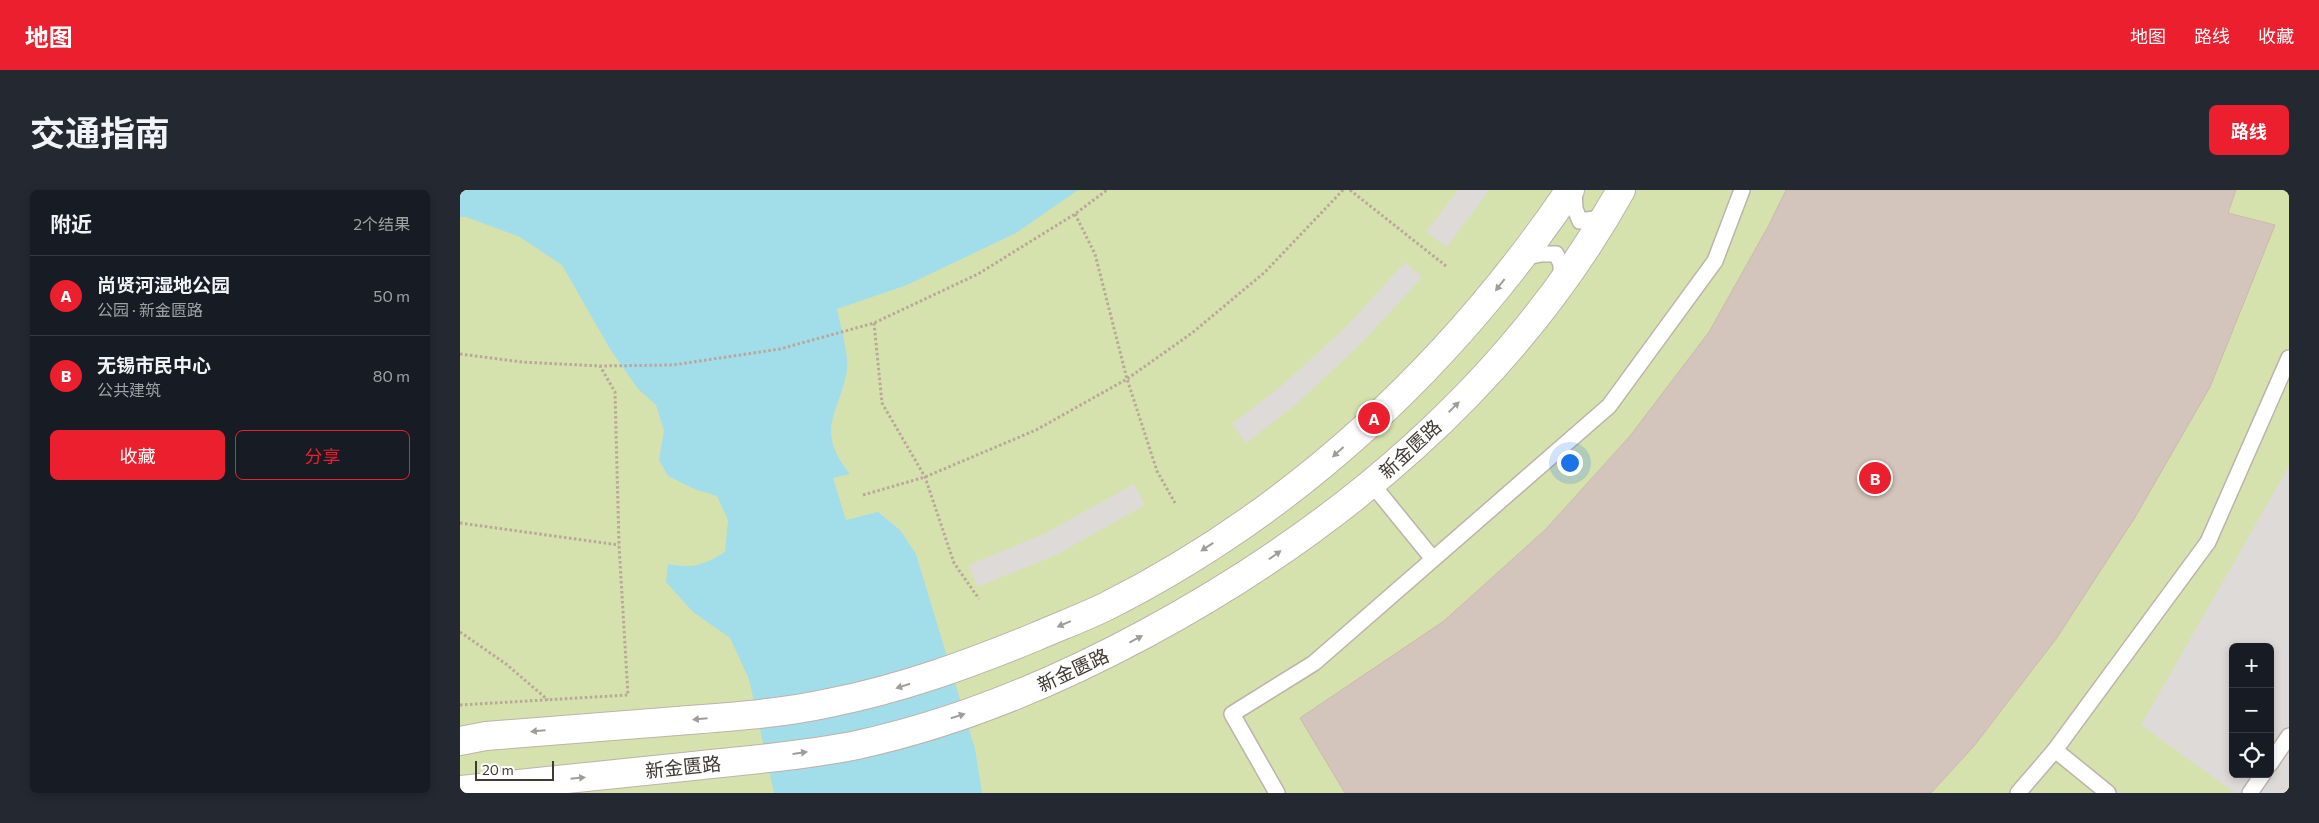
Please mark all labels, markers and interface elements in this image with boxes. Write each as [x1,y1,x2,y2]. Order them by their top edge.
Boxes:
text: 地图 [25,22,73,51]
text: 地图 [2130,25,2166,47]
text: 路线 [2194,25,2230,47]
text: 收藏 [2258,25,2294,47]
button: 路线 [2209,105,2289,155]
text: 交通指南 [30,110,170,153]
text: 附近 [50,211,92,236]
text: 2个结果 [353,214,410,233]
text: 尚贤河湿地公园 [97,273,230,296]
one-way arrow [1494,279,1505,292]
text: A [60,286,72,305]
text: 50 m [373,286,410,305]
text: 公园 · 新金匮路 [97,300,203,319]
text: 无锡市民中心 [97,353,211,376]
text: B [61,366,71,385]
text: 80 m [373,366,410,385]
text: 公共建筑 [97,380,161,399]
pin: A [1358,399,1390,437]
one-way arrow [1448,402,1460,414]
street label: 新金匮路 [1374,414,1445,483]
button: 收藏 [50,430,225,480]
button: 分享 [235,430,410,480]
one-way arrow [1333,446,1345,458]
your location [1557,450,1583,476]
pin: B [1859,459,1891,497]
one-way arrow [1200,543,1214,552]
one-way arrow [1269,550,1282,560]
one-way arrow [1056,620,1071,628]
one-way arrow [1129,635,1144,643]
street label: 新金匮路 [1033,643,1112,696]
map controls [2229,643,2274,778]
button: + [2229,643,2274,688]
one-way arrow [895,682,910,690]
button: − [2229,688,2274,733]
one-way arrow [950,712,965,719]
one-way arrow [692,715,708,723]
one-way arrow [530,728,546,736]
button: locate [2229,733,2274,778]
one-way arrow [792,749,808,757]
street label: 新金匮路 [644,751,722,782]
scale bar [475,758,554,781]
text: 20 m [482,761,514,778]
one-way arrow [570,774,586,782]

